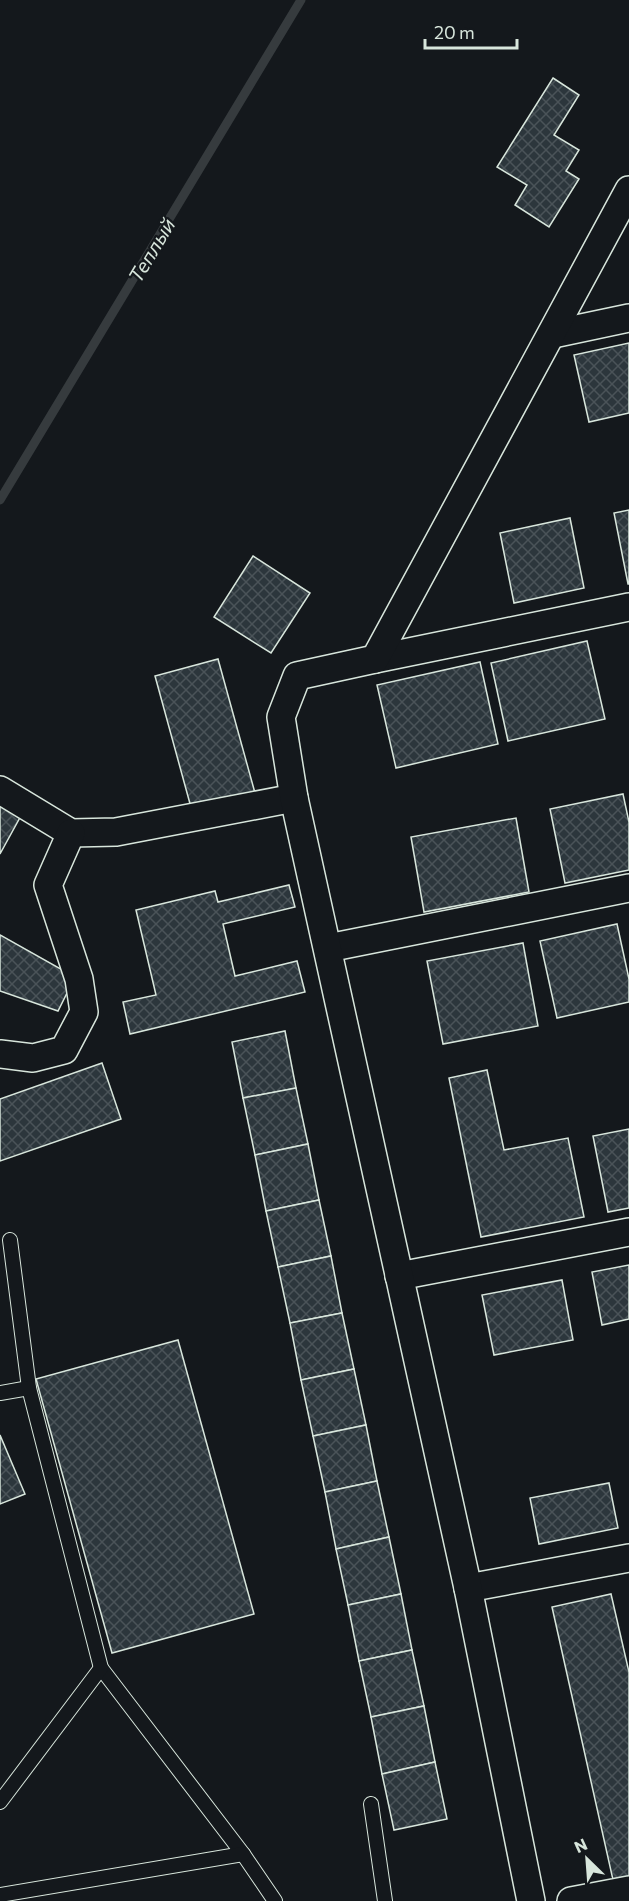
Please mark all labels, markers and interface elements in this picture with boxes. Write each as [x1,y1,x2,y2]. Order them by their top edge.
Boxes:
scale bar [425,12,516,50]
text: 20 m [434,21,475,43]
water label: Теплый [122,213,180,287]
north arrow [557,1829,617,1889]
text: N [571,1834,590,1856]

